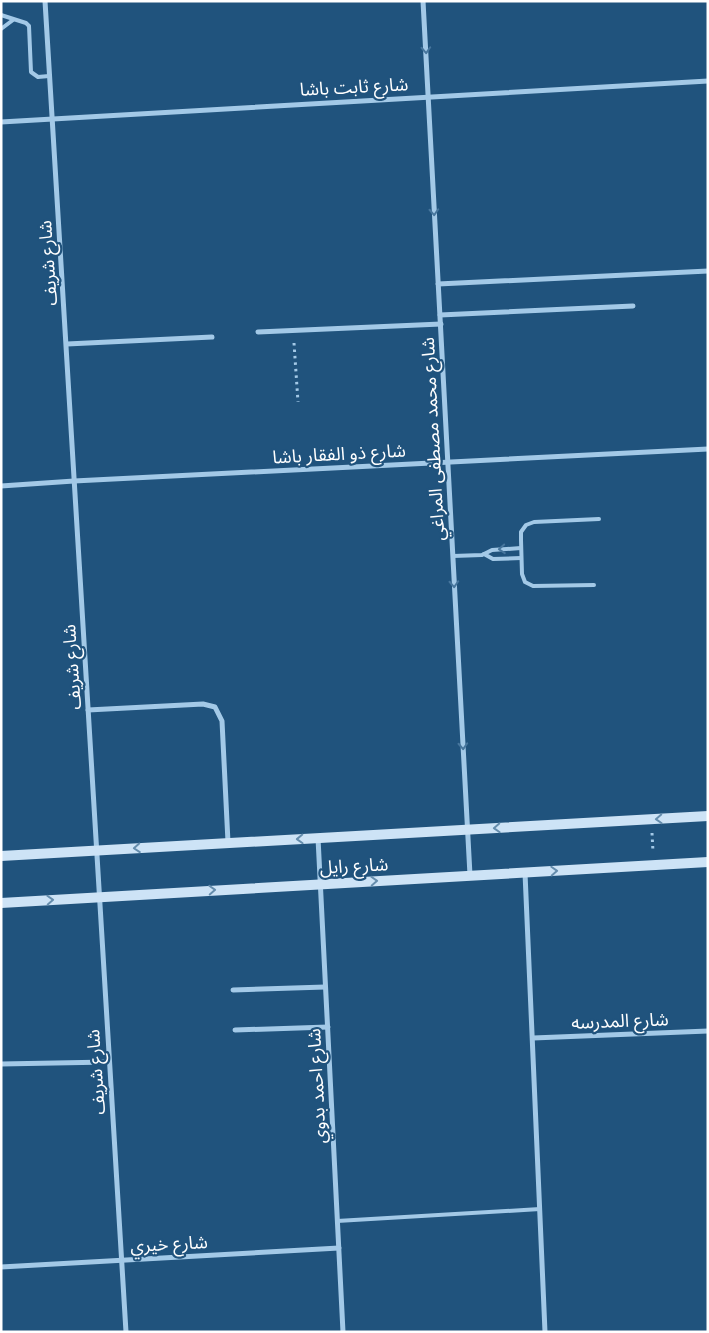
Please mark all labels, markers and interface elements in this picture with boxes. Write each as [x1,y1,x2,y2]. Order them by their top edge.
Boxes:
one-way arrow [420,46,431,54]
street label: شارع ثابت باشا [299,73,409,104]
one-way arrow [429,208,440,216]
street label: شارع شريف [34,219,65,306]
street label: شارع محمد مصطفى المراغي [417,336,452,541]
street label: شارع ذو الفقار باشا [272,440,406,471]
one-way arrow [498,543,506,554]
one-way arrow [449,580,460,588]
street label: شارع شريف [58,623,89,710]
one-way arrow [458,743,469,751]
one-way arrow [655,813,663,824]
one-way arrow [493,823,501,834]
one-way arrow [295,834,303,844]
one-way arrow [133,842,141,853]
street label: شارع رايل [319,853,389,882]
one-way arrow [550,865,558,876]
one-way arrow [371,875,379,886]
one-way arrow [208,885,216,896]
one-way arrow [46,894,54,905]
street label: شارع المدرسه [571,1008,669,1037]
street label: شارع شريف [82,1028,113,1115]
street label: شارع احمد بدوي [303,1028,334,1144]
street label: شارع خيري [130,1231,209,1260]

